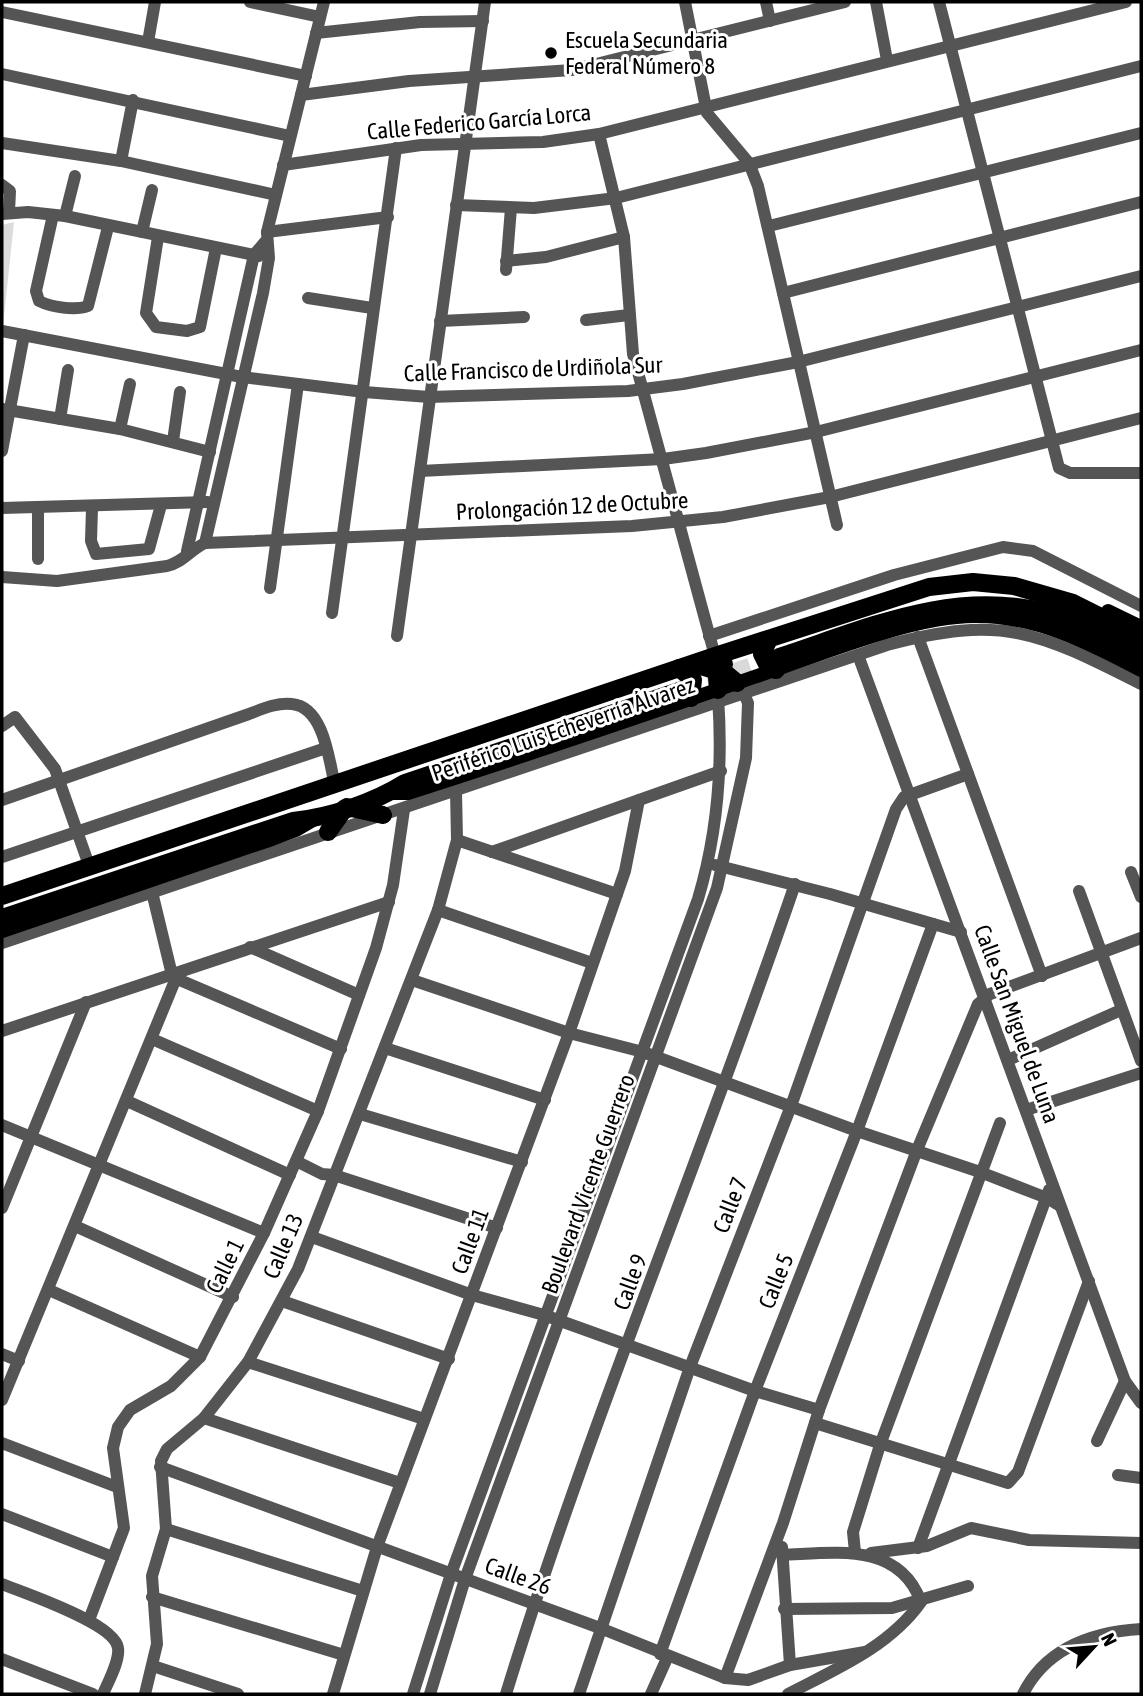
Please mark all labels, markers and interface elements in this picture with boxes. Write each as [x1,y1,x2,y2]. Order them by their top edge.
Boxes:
place label: Escuela Secundaria Federal Número 8 [565,27,728,79]
marker: Escuela Secundaria Federal Número 8 [543,45,559,61]
street label: Calle Federico García Lorca [366,99,592,145]
street label: Calle Francisco de Urdiñola Sur [403,351,664,387]
street label: Prolongación 12 de Octubre [455,487,689,525]
street label: Periférico Luis Echeverría Álvarez [428,672,698,786]
street label: Calle San Miguel de Luna [969,921,1065,1127]
street label: Boulevard Vicente Guerrero [536,1071,640,1297]
street label: Calle 7 [708,1174,752,1236]
street label: Calle 11 [446,1205,494,1277]
street label: Calle 13 [258,1210,308,1282]
street label: Calle 1 [201,1234,249,1298]
street label: Calle 5 [753,1250,799,1312]
street label: Calle 9 [608,1251,652,1313]
street label: Calle 26 [482,1552,554,1600]
north arrow [1059,1612,1129,1682]
text: N [1097,1630,1122,1649]

